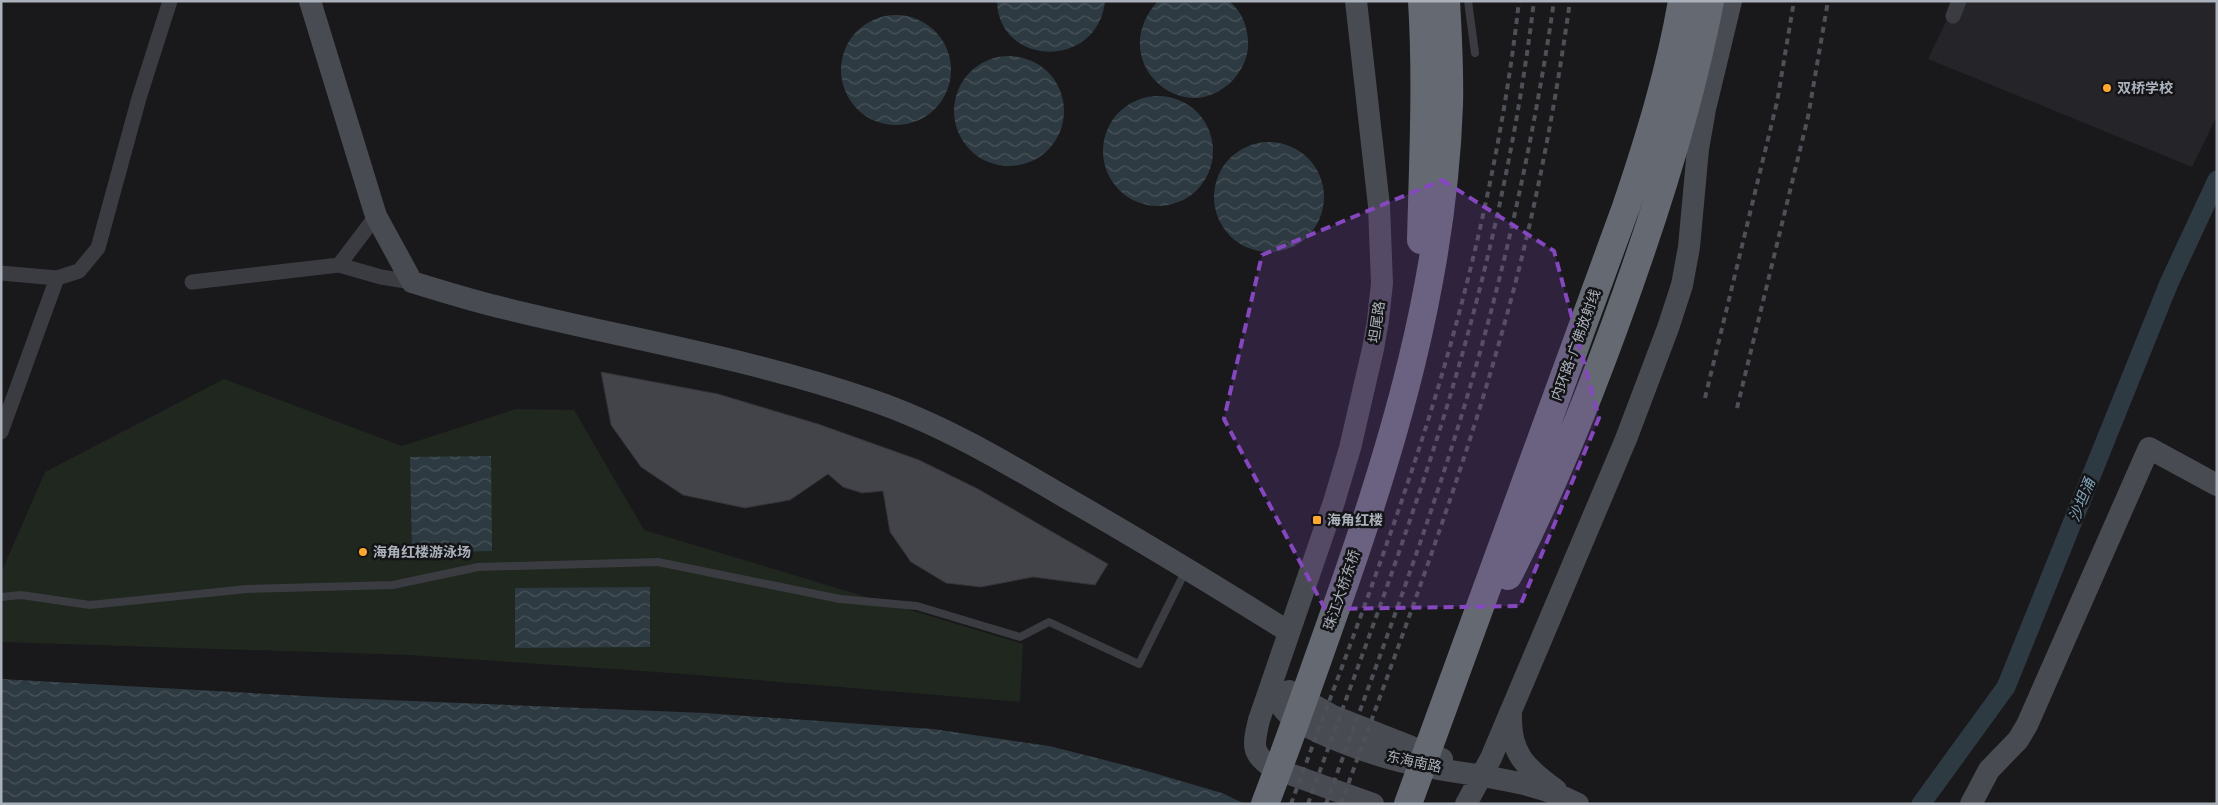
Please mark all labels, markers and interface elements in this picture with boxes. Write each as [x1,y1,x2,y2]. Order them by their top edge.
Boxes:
place label: 双桥学校 [2117,80,2173,97]
marker: 双桥学校 [2101,82,2113,94]
street label: 内环路-广佛放射线 [1548,287,1604,403]
street label: 坦尾路 [1366,300,1388,344]
water label: 沙坦涌 [2065,474,2100,524]
place label: 海角红楼 [1327,512,1383,529]
marker: 海角红楼 [1311,514,1323,526]
place label: 海角红楼游泳场 [373,544,471,561]
marker: 海角红楼游泳场 [357,546,369,558]
street label: 珠江大桥东桥 [1320,548,1364,632]
street label: 东海南路 [1385,748,1443,776]

